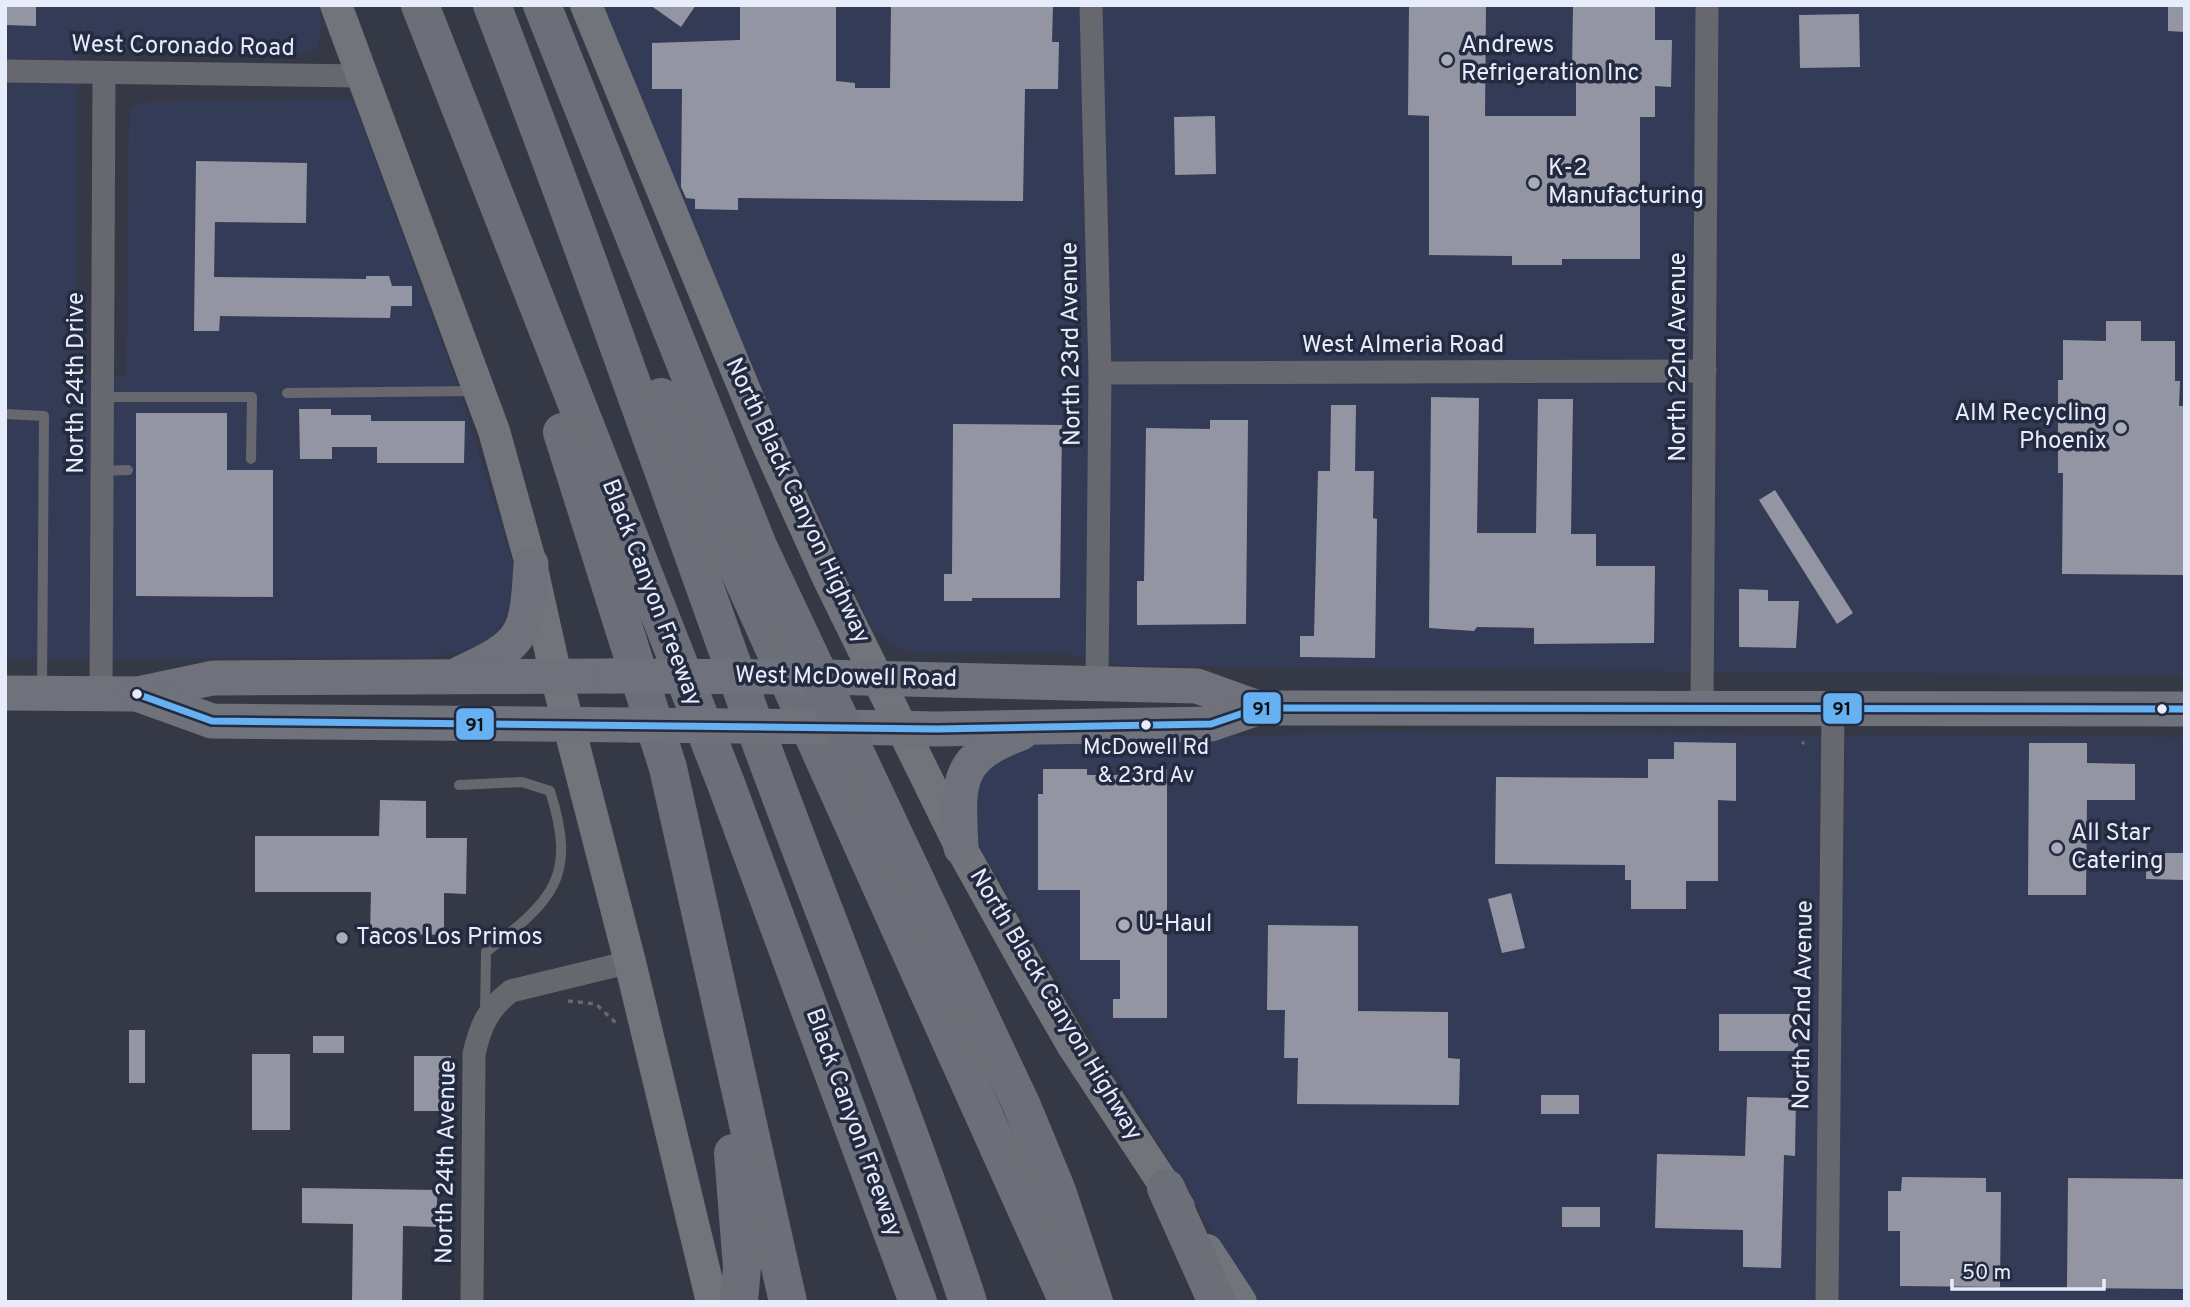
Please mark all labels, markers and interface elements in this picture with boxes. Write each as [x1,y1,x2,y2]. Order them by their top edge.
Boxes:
street label: West Coronado Road [71,30,295,64]
place label: Andrews Refrigeration Inc [1461,31,1640,89]
marker: Andrews Refrigeration Inc [1439,52,1455,68]
place label: K-2 Manufacturing [1548,154,1704,212]
marker: K-2 Manufacturing [1526,175,1542,191]
street label: North 23rd Avenue [1055,242,1089,446]
street label: North 22nd Avenue [1664,252,1694,462]
street label: North 24th Drive [62,292,92,474]
street label: West Almeria Road [1302,331,1504,361]
street label: North Black Canyon Highway [717,353,877,649]
place label: AIM Recycling Phoenix [1954,399,2107,457]
marker: AIM Recycling Phoenix [2113,420,2129,436]
street label: Black Canyon Freeway [594,475,708,711]
street label: West McDowell Road [735,661,957,695]
unlabelled marker [130,687,144,701]
line badge: 91 [1242,691,1282,725]
line badge: 91 [1822,692,1863,725]
text: 91 [1252,698,1272,722]
text: 91 [1832,698,1852,722]
unlabelled marker [2155,702,2169,716]
line badge: 91 [455,707,495,741]
text: 91 [465,714,485,738]
marker: McDowell Rd & 23rd Av [1139,718,1153,732]
place label: McDowell Rd & 23rd Av [1083,735,1209,790]
place label: All Star Catering [2071,819,2163,877]
marker: All Star Catering [2049,840,2065,856]
street label: North Black Canyon Highway [962,864,1148,1146]
street label: North 22nd Avenue [1787,900,1821,1110]
place label: U-Haul [1138,910,1212,940]
marker: U-Haul [1116,917,1132,933]
place label: Tacos Los Primos [356,923,543,953]
marker: Tacos Los Primos [334,930,350,946]
street label: Black Canyon Freeway [798,1005,908,1241]
street label: North 24th Avenue [430,1060,464,1264]
scale bar [1952,1248,2104,1292]
text: 50 m [1962,1260,2011,1287]

